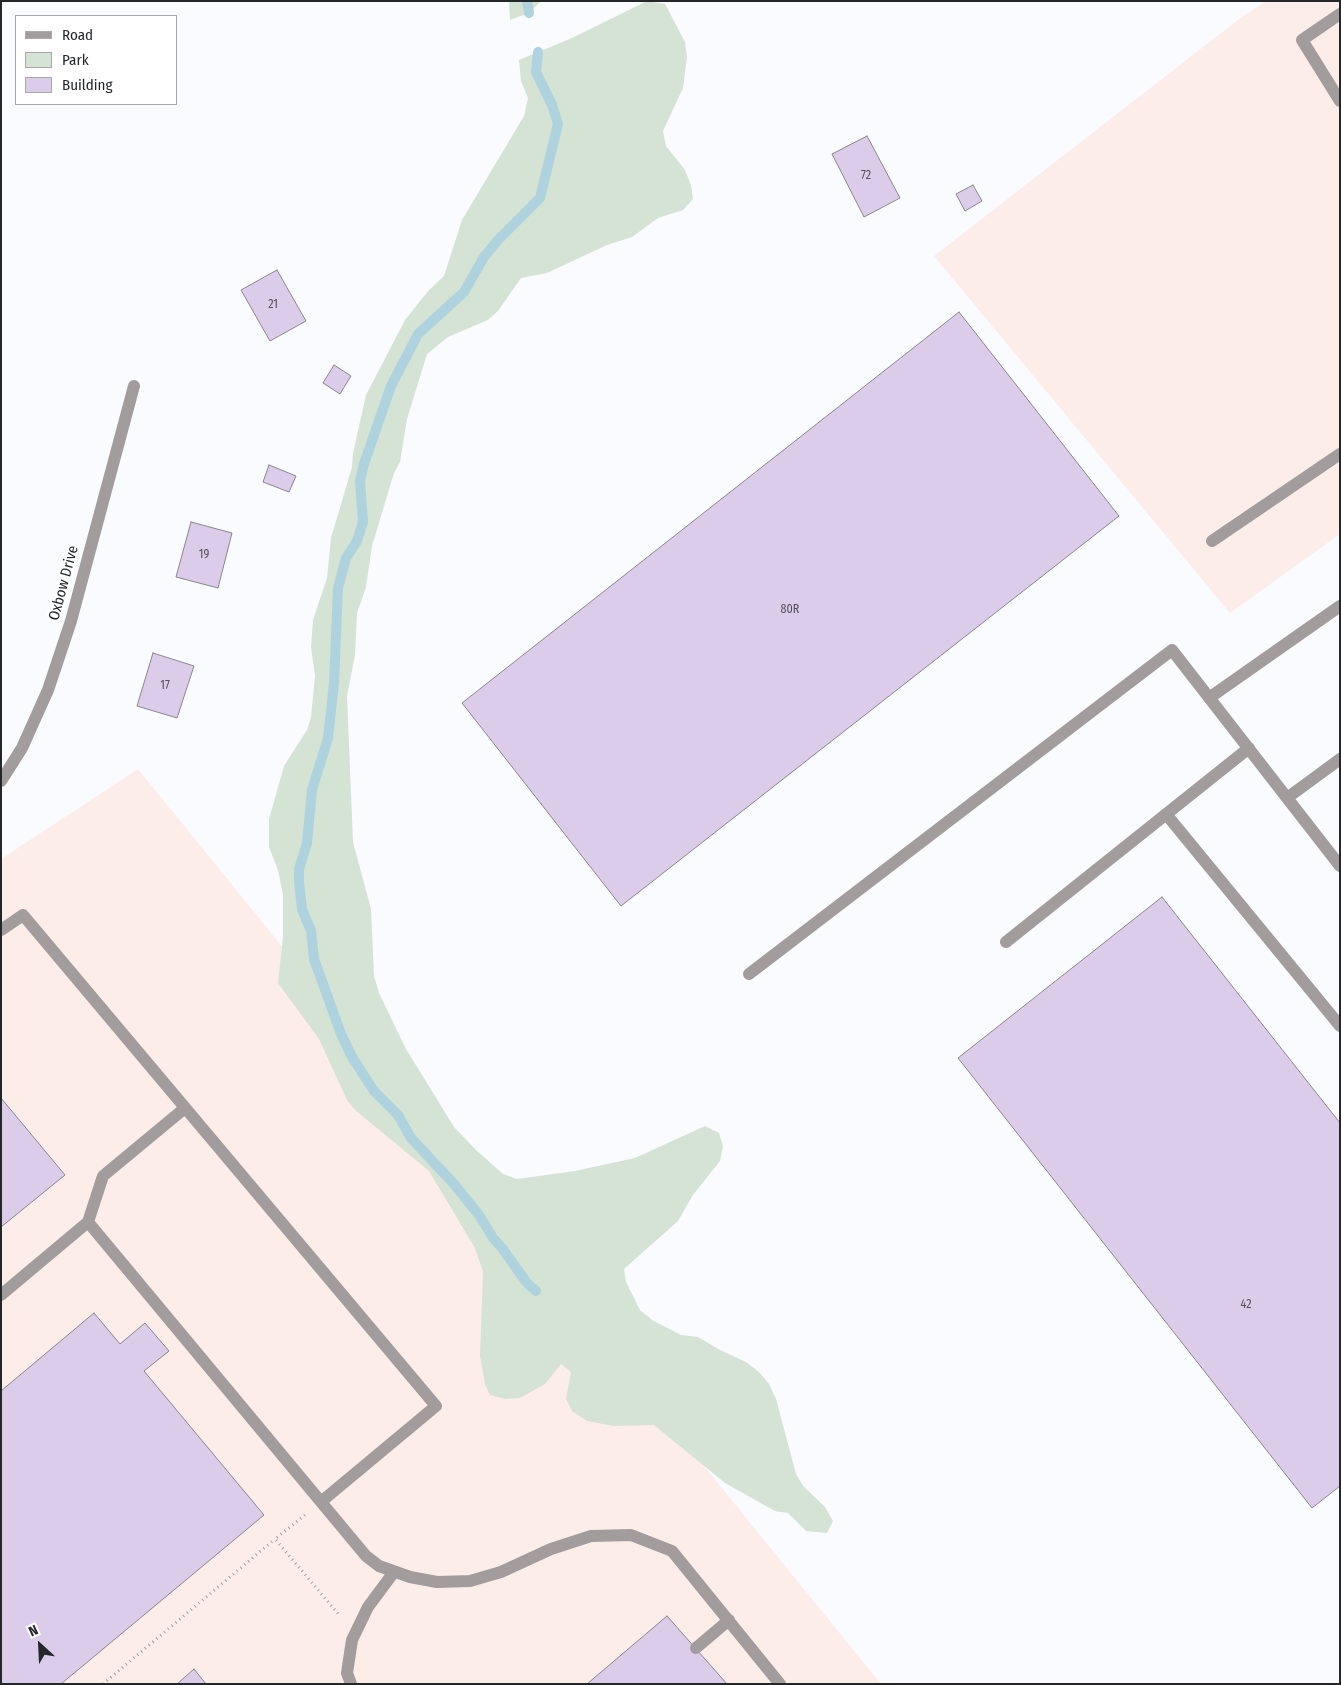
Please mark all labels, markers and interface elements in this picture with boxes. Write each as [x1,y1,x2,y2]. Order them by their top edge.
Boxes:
legend [15,15,178,105]
text: Road [62,26,93,44]
text: Park [62,51,89,69]
text: Building [62,76,113,94]
house number: 72 [861,169,871,183]
house number: 21 [268,298,278,312]
street label: Oxbow Drive [45,544,83,622]
house number: 19 [199,548,209,562]
house number: 80R [781,603,799,617]
house number: 17 [160,679,170,693]
house number: 42 [1241,1298,1251,1312]
north arrow [15,1620,65,1670]
text: N [26,1621,41,1640]

